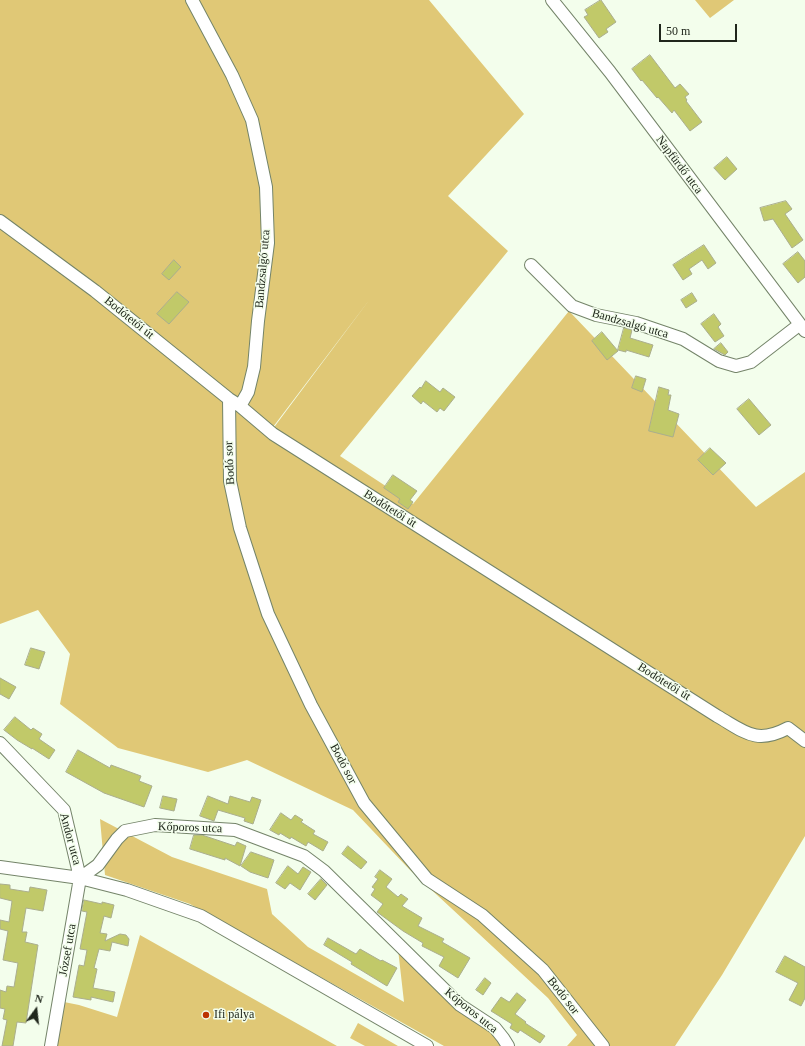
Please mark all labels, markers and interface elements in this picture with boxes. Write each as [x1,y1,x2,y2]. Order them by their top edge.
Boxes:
scale bar [661,16,739,42]
text: 50 m [666,24,690,38]
street label: Napfürdő utca [652,133,706,197]
street label: Bandzsalgó utca [252,229,274,309]
street label: Bodótetői út [101,294,157,342]
street label: Bandzsalgó utca [590,306,670,342]
street label: Bodó sor [222,441,238,485]
street label: Bodótetői út [361,487,419,531]
street label: Bodótetői út [635,660,693,704]
street label: Bodó sor [326,741,360,787]
street label: Andor utca [56,811,84,867]
street label: Kőporos utca [158,820,222,836]
street label: József utca [56,923,80,977]
street label: Bodó sor [544,974,582,1018]
street label: Kőporos utca [441,985,501,1037]
north arrow [16,990,56,1030]
text: N [34,992,44,1005]
place label: Ifi pálya [214,1008,254,1022]
marker: Ifi pálya [201,1010,211,1020]

